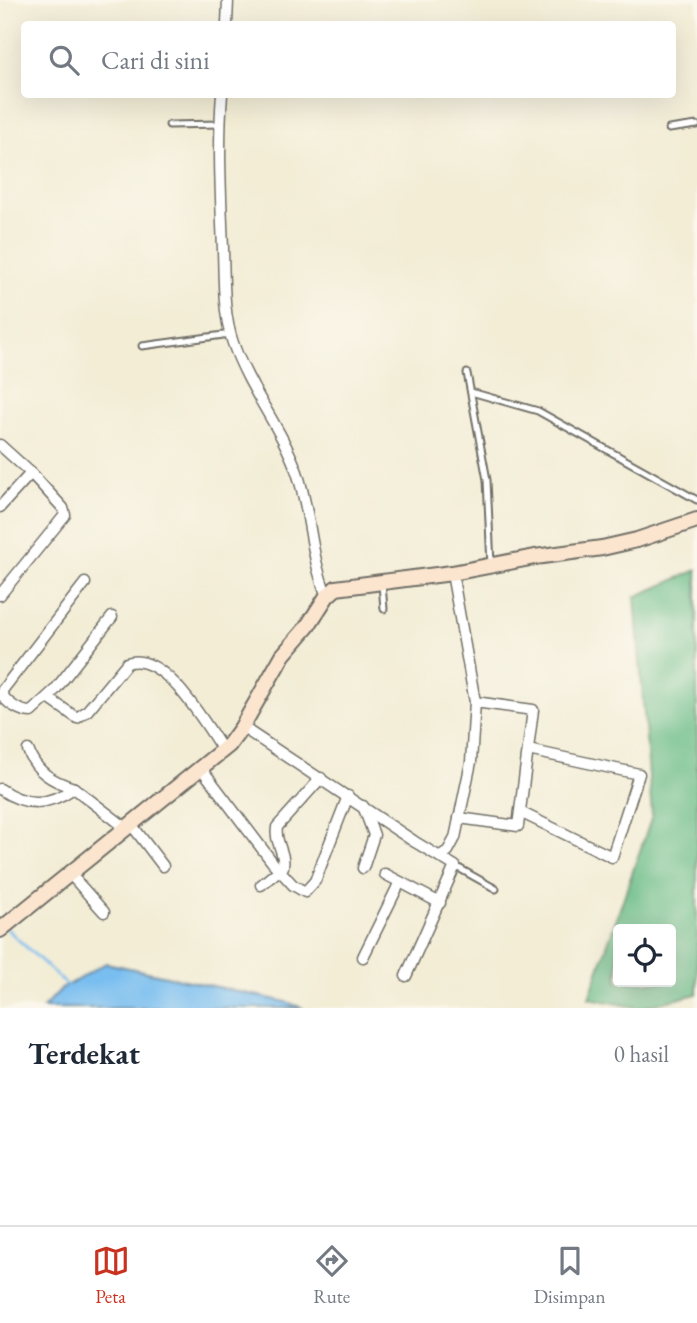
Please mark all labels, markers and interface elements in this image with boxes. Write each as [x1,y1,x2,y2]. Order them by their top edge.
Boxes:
search box [21,21,676,98]
icon: search [45,41,83,79]
text: Cari di sini [101,43,210,77]
map controls [613,924,676,987]
button: locate [613,924,676,987]
text: Terdekat [28,1034,140,1073]
text: 0 hasil [614,1039,669,1069]
tab: Peta [92,1242,130,1309]
tab: Rute [313,1242,351,1309]
tab: Disimpan [534,1242,605,1309]

